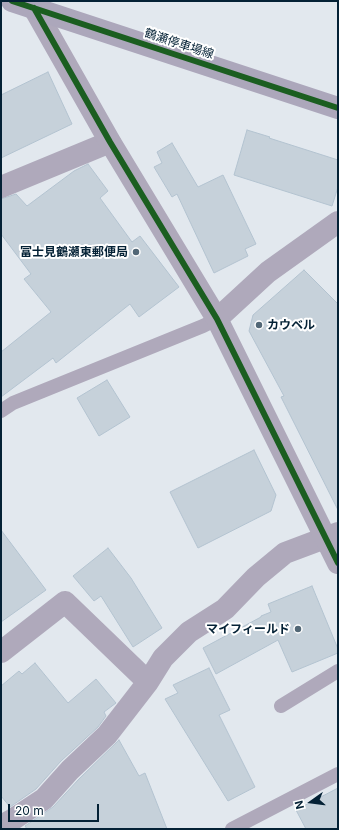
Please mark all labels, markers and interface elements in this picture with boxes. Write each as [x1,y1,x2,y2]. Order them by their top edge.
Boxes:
street label: 鶴瀬停車場線 [143,26,215,62]
place label: 富士見鶴瀬東郵便局 [20,245,128,259]
marker: 富士見鶴瀬東郵便局 [131,247,141,257]
place label: カウベル [267,318,315,332]
marker: カウベル [254,320,264,330]
place label: マイフィールド [206,622,290,636]
marker: マイフィールド [293,624,303,634]
north arrow [291,782,331,822]
scale bar [10,796,101,822]
text: N [292,799,307,811]
text: 20 m [15,803,44,818]

